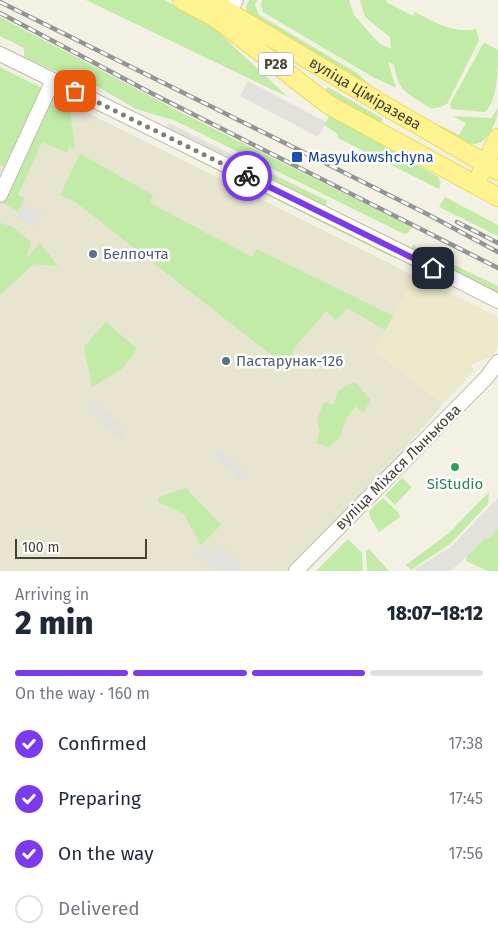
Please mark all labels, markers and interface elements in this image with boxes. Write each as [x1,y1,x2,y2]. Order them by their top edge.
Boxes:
road number: Р28 [258,52,294,76]
street label: вуліца Ціміразева [306,53,424,134]
pin [54,70,96,112]
icon: bag [61,77,89,105]
place label: Masyukowshchyna [308,148,434,166]
marker: Masyukowshchyna [290,150,304,164]
courier [222,151,272,201]
icon: bike [233,162,261,190]
place label: Белпочта [103,245,169,263]
pin [412,247,454,289]
marker: Белпочта [87,248,99,260]
icon: home [419,254,447,282]
place label: Пастарунак-126 [236,352,343,370]
marker: Пастарунак-126 [220,355,232,367]
street label: вуліца Міхася Лынькова [331,400,465,534]
marker: SiStudio [449,461,461,473]
place label: SiStudio [427,475,483,493]
scale bar [15,536,148,559]
text: 100 m [22,539,59,556]
text: Arriving in [15,585,89,604]
text: 18:07–18:12 [387,602,483,625]
text: 2 min [15,604,93,642]
text: On the way · 160 m [15,684,150,703]
icon: check [15,730,43,758]
text: Confirmed [58,732,147,755]
text: 17:38 [448,734,483,753]
icon: check [15,785,43,813]
text: Preparing [58,787,141,810]
text: 17:45 [449,789,483,808]
icon: check [15,840,43,868]
text: On the way [58,842,154,865]
text: 17:56 [449,844,483,863]
text: Delivered [58,897,140,920]

